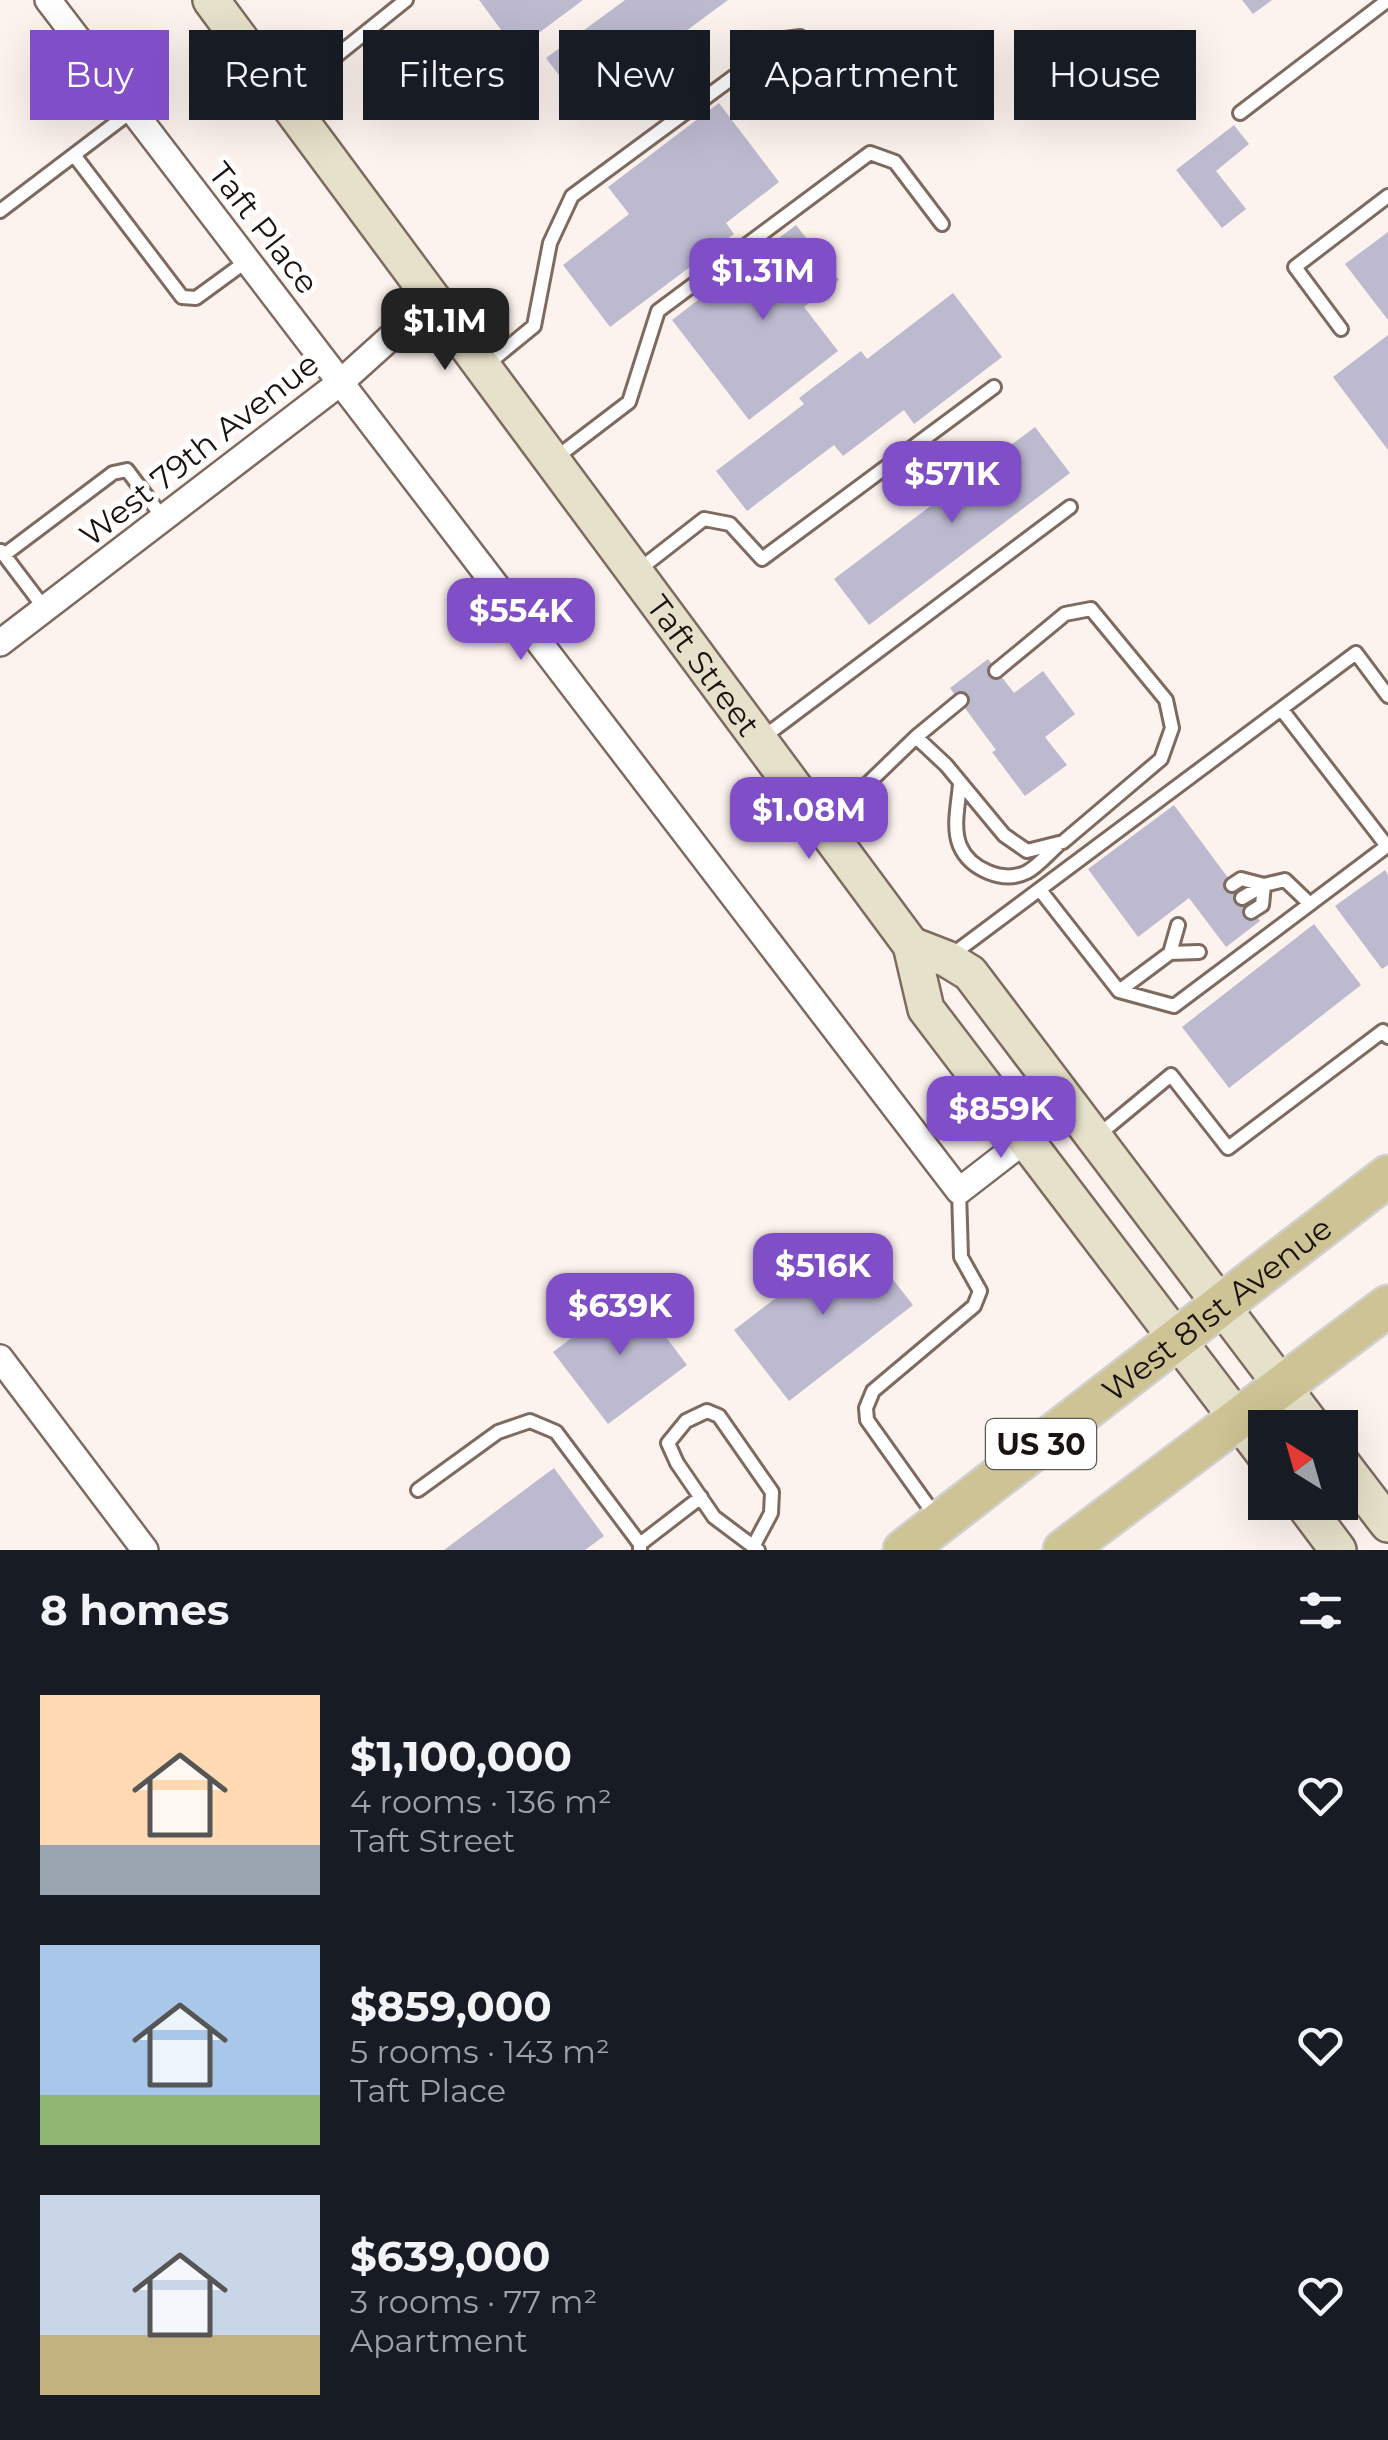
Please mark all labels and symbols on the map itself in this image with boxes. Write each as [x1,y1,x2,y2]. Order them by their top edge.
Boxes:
street label: Taft Place [201,154,327,302]
pin: $1.31M [682,238,844,323]
pin: $1.1M [375,288,515,373]
street label: West 79th Avenue [72,344,326,554]
pin: $571K [882,441,1022,526]
pin: $554K [451,578,591,663]
street label: Taft Street [639,587,769,743]
pin: $1.08M [728,777,890,862]
pin: $859K [931,1076,1071,1161]
street label: West 81st Avenue [1094,1207,1339,1409]
pin: $516K [753,1233,893,1318]
pin: $639K [550,1273,690,1358]
north arrow [1248,1410,1358,1520]
road number: US 30 [986,1419,1096,1469]

